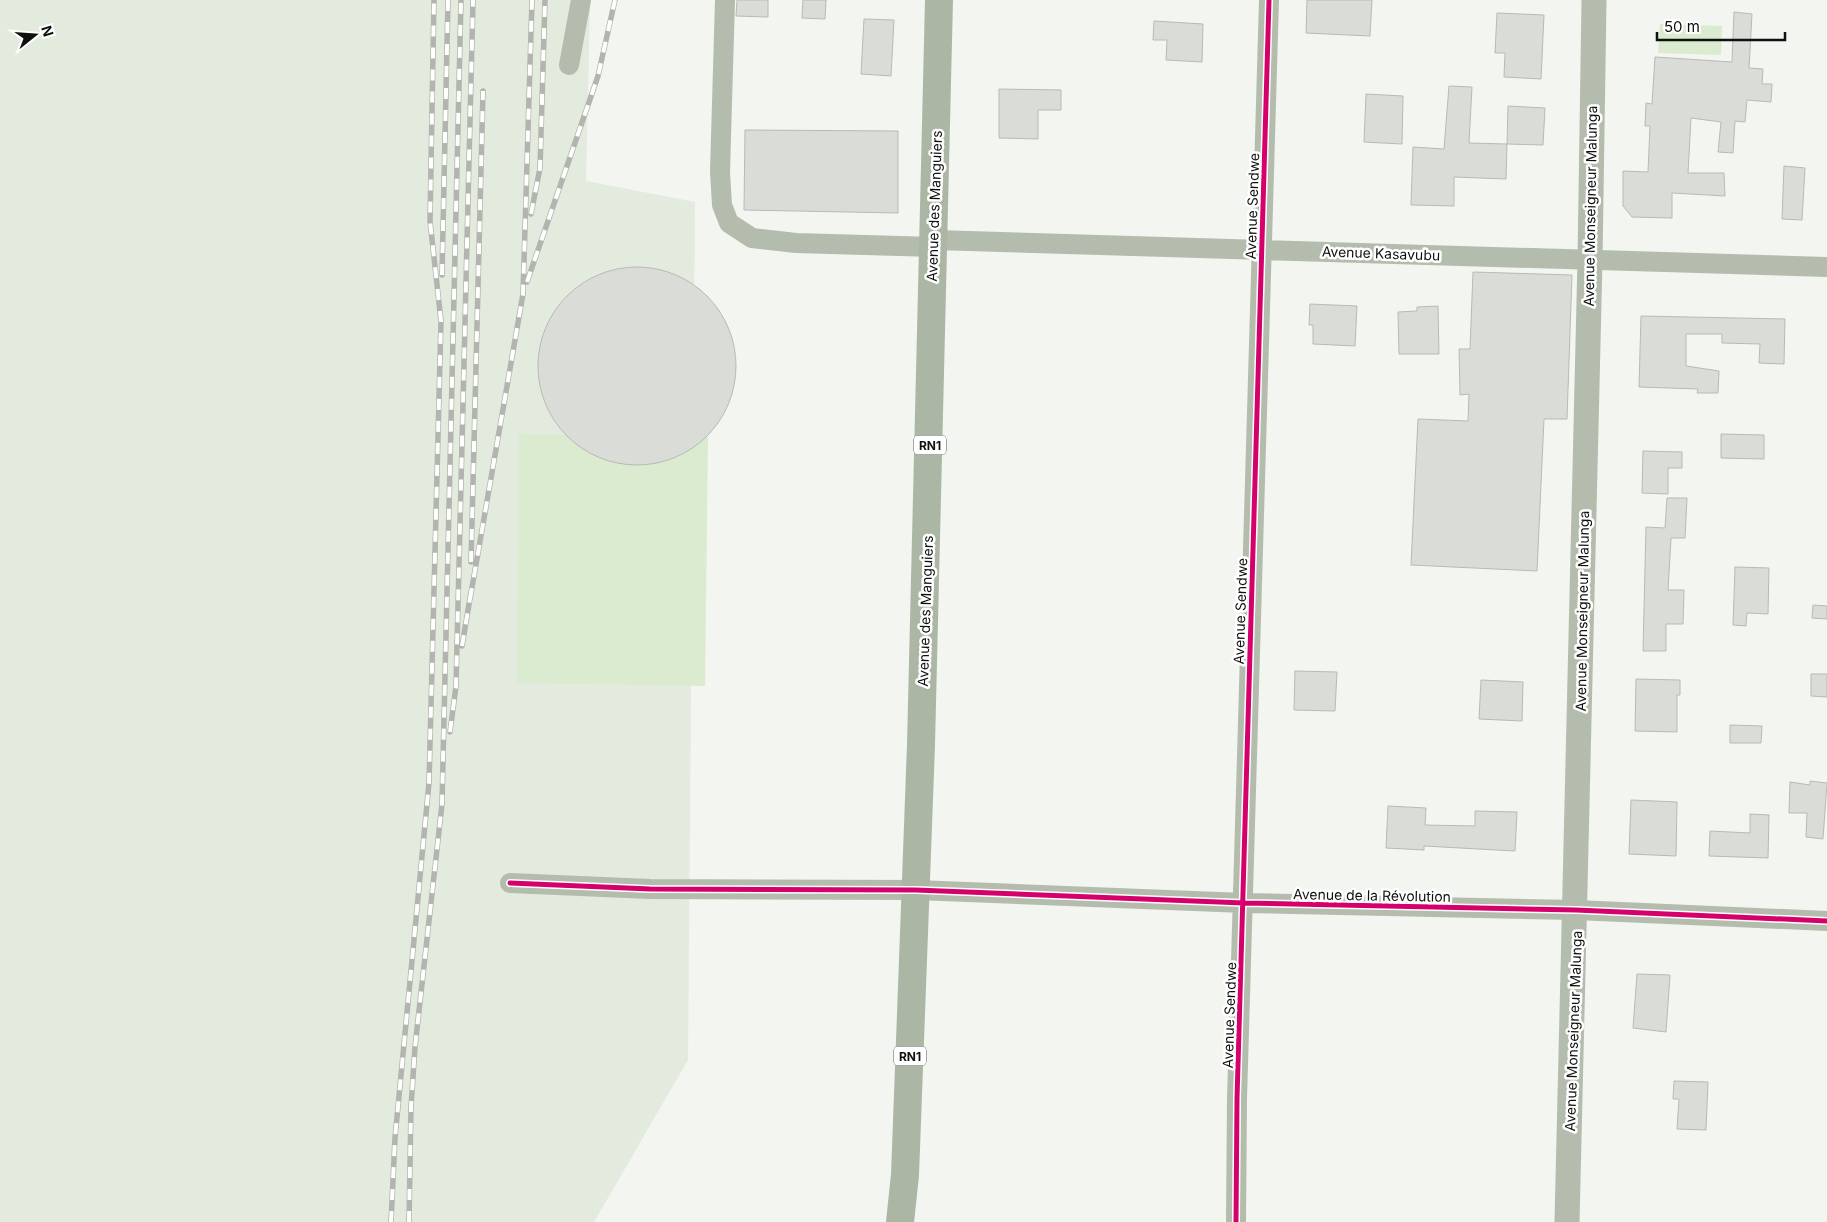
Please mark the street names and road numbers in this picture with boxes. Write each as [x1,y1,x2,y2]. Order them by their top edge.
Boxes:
street label: Avenue Monseigneur Malunga [1580,105,1600,307]
street label: Avenue des Manguiers [923,130,945,282]
street label: Avenue Sendwe [1242,152,1262,260]
street label: Avenue Kasavubu [1322,242,1440,264]
road number: RN1 [914,436,946,454]
street label: Avenue Monseigneur Malunga [1572,510,1592,712]
street label: Avenue des Manguiers [914,535,936,687]
street label: Avenue Sendwe [1230,557,1250,665]
street label: Avenue de la Révolution [1293,885,1451,905]
street label: Avenue Monseigneur Malunga [1561,930,1585,1132]
street label: Avenue Sendwe [1219,961,1239,1069]
road number: RN1 [894,1046,926,1066]

